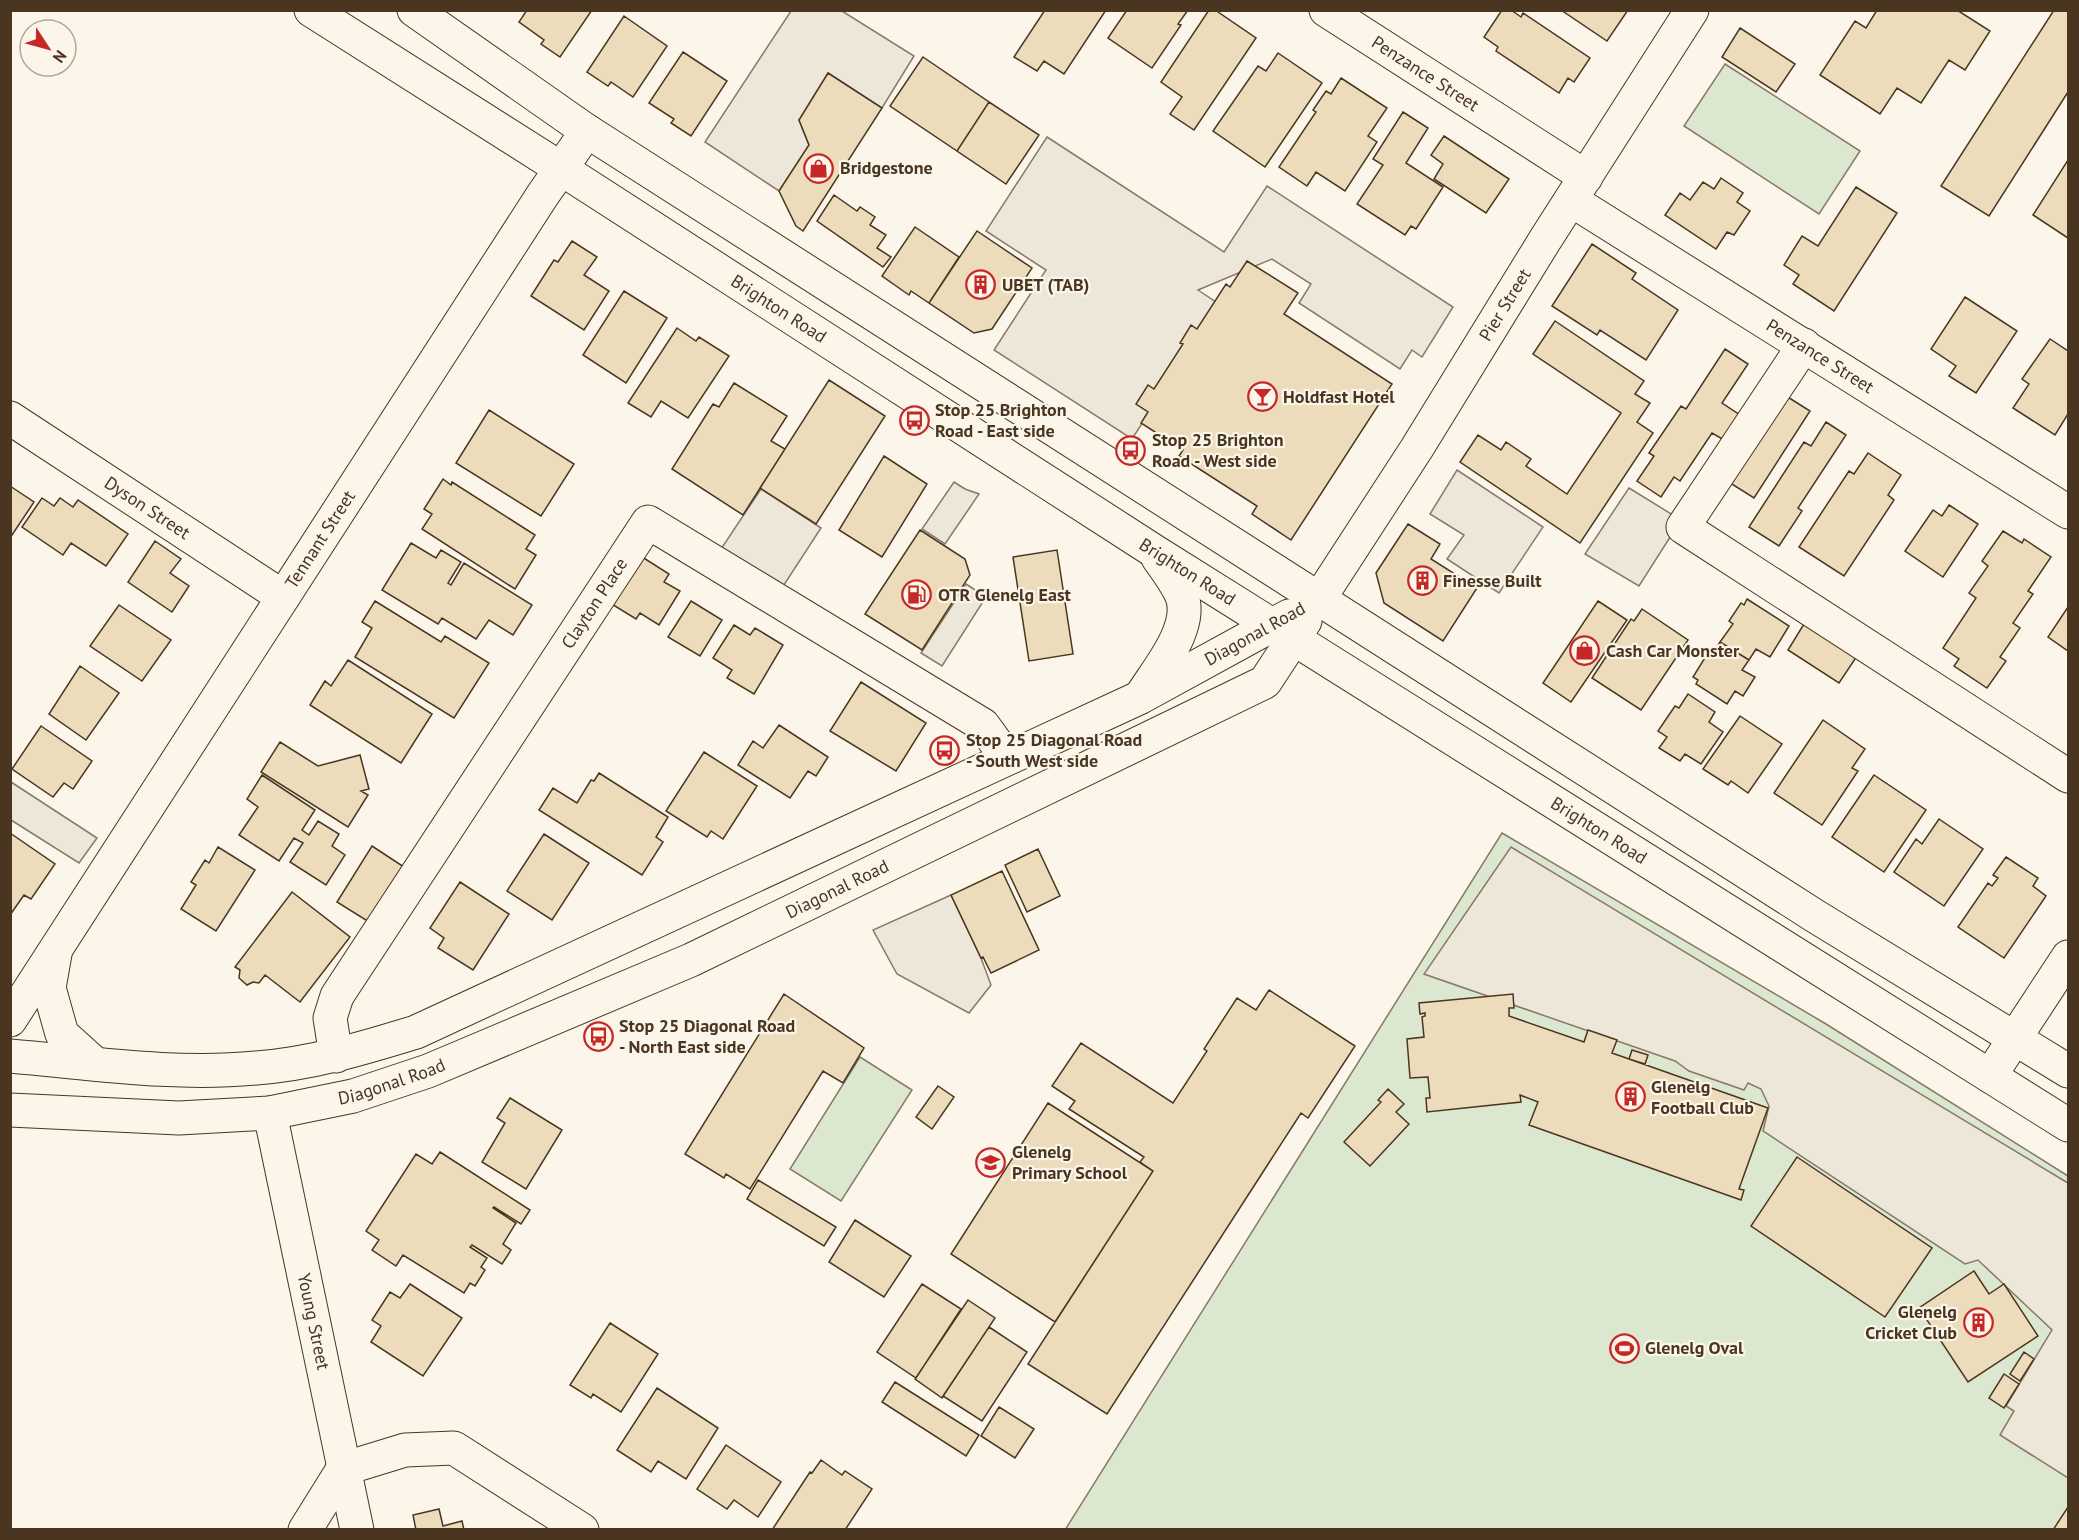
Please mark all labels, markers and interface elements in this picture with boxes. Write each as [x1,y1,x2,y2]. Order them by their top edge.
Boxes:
north arrow [18,18,78,78]
street label: Penzance Street [1368,30,1484,116]
text: N [49,47,71,67]
shop icon: Bridgestone [803,152,835,184]
place label: Bridgestone [840,156,933,179]
street label: Pier Street [1474,264,1536,345]
street label: Brighton Road [727,269,831,348]
building icon: UBET (TAB) [965,269,997,301]
place label: UBET (TAB) [1002,273,1090,296]
street label: Penzance Street [1762,313,1878,398]
bar icon: Holdfast Hotel [1246,381,1278,413]
place label: Holdfast Hotel [1283,385,1395,408]
place label: Stop 25 Brighton Road - East side [935,398,1067,442]
bus stop icon: Stop 25 Brighton Road - East side [898,404,930,436]
place label: Stop 25 Brighton Road - West side [1152,428,1284,472]
bus stop icon: Stop 25 Brighton Road - West side [1115,434,1147,466]
street label: Dyson Street [100,471,195,544]
street label: Tennant Street [280,486,360,593]
street label: Brighton Road [1135,533,1240,610]
street label: Clayton Place [556,553,632,653]
building icon: Finesse Built [1406,565,1438,597]
place label: Finesse Built [1443,569,1542,592]
fuel station icon: OTR Glenelg East [901,579,933,611]
place label: OTR Glenelg East [938,583,1072,606]
street label: Diagonal Road [1200,596,1309,671]
shop icon: Cash Car Monster [1569,635,1601,667]
place label: Cash Car Monster [1606,639,1740,662]
place label: Stop 25 Diagonal Road - South West side [966,728,1142,772]
bus stop icon: Stop 25 Diagonal Road - South West side [929,734,961,766]
street label: Brighton Road [1547,791,1652,869]
street label: Diagonal Road [782,854,892,923]
place label: Stop 25 Diagonal Road - North East side [619,1014,795,1058]
bus stop icon: Stop 25 Diagonal Road - North East side [582,1020,614,1052]
street label: Diagonal Road [336,1053,449,1110]
place label: Glenelg Football Club [1651,1075,1754,1119]
building icon: Glenelg Football Club [1614,1081,1646,1113]
place label: Glenelg Primary School [1012,1140,1128,1184]
school or university icon: Glenelg Primary School [975,1146,1007,1178]
street label: Young Street [293,1271,335,1372]
place label: Glenelg Cricket Club [1865,1300,1957,1344]
building icon: Glenelg Cricket Club [1962,1306,1994,1338]
sports icon: Glenelg Oval [1608,1332,1640,1364]
place label: Glenelg Oval [1645,1336,1744,1359]

